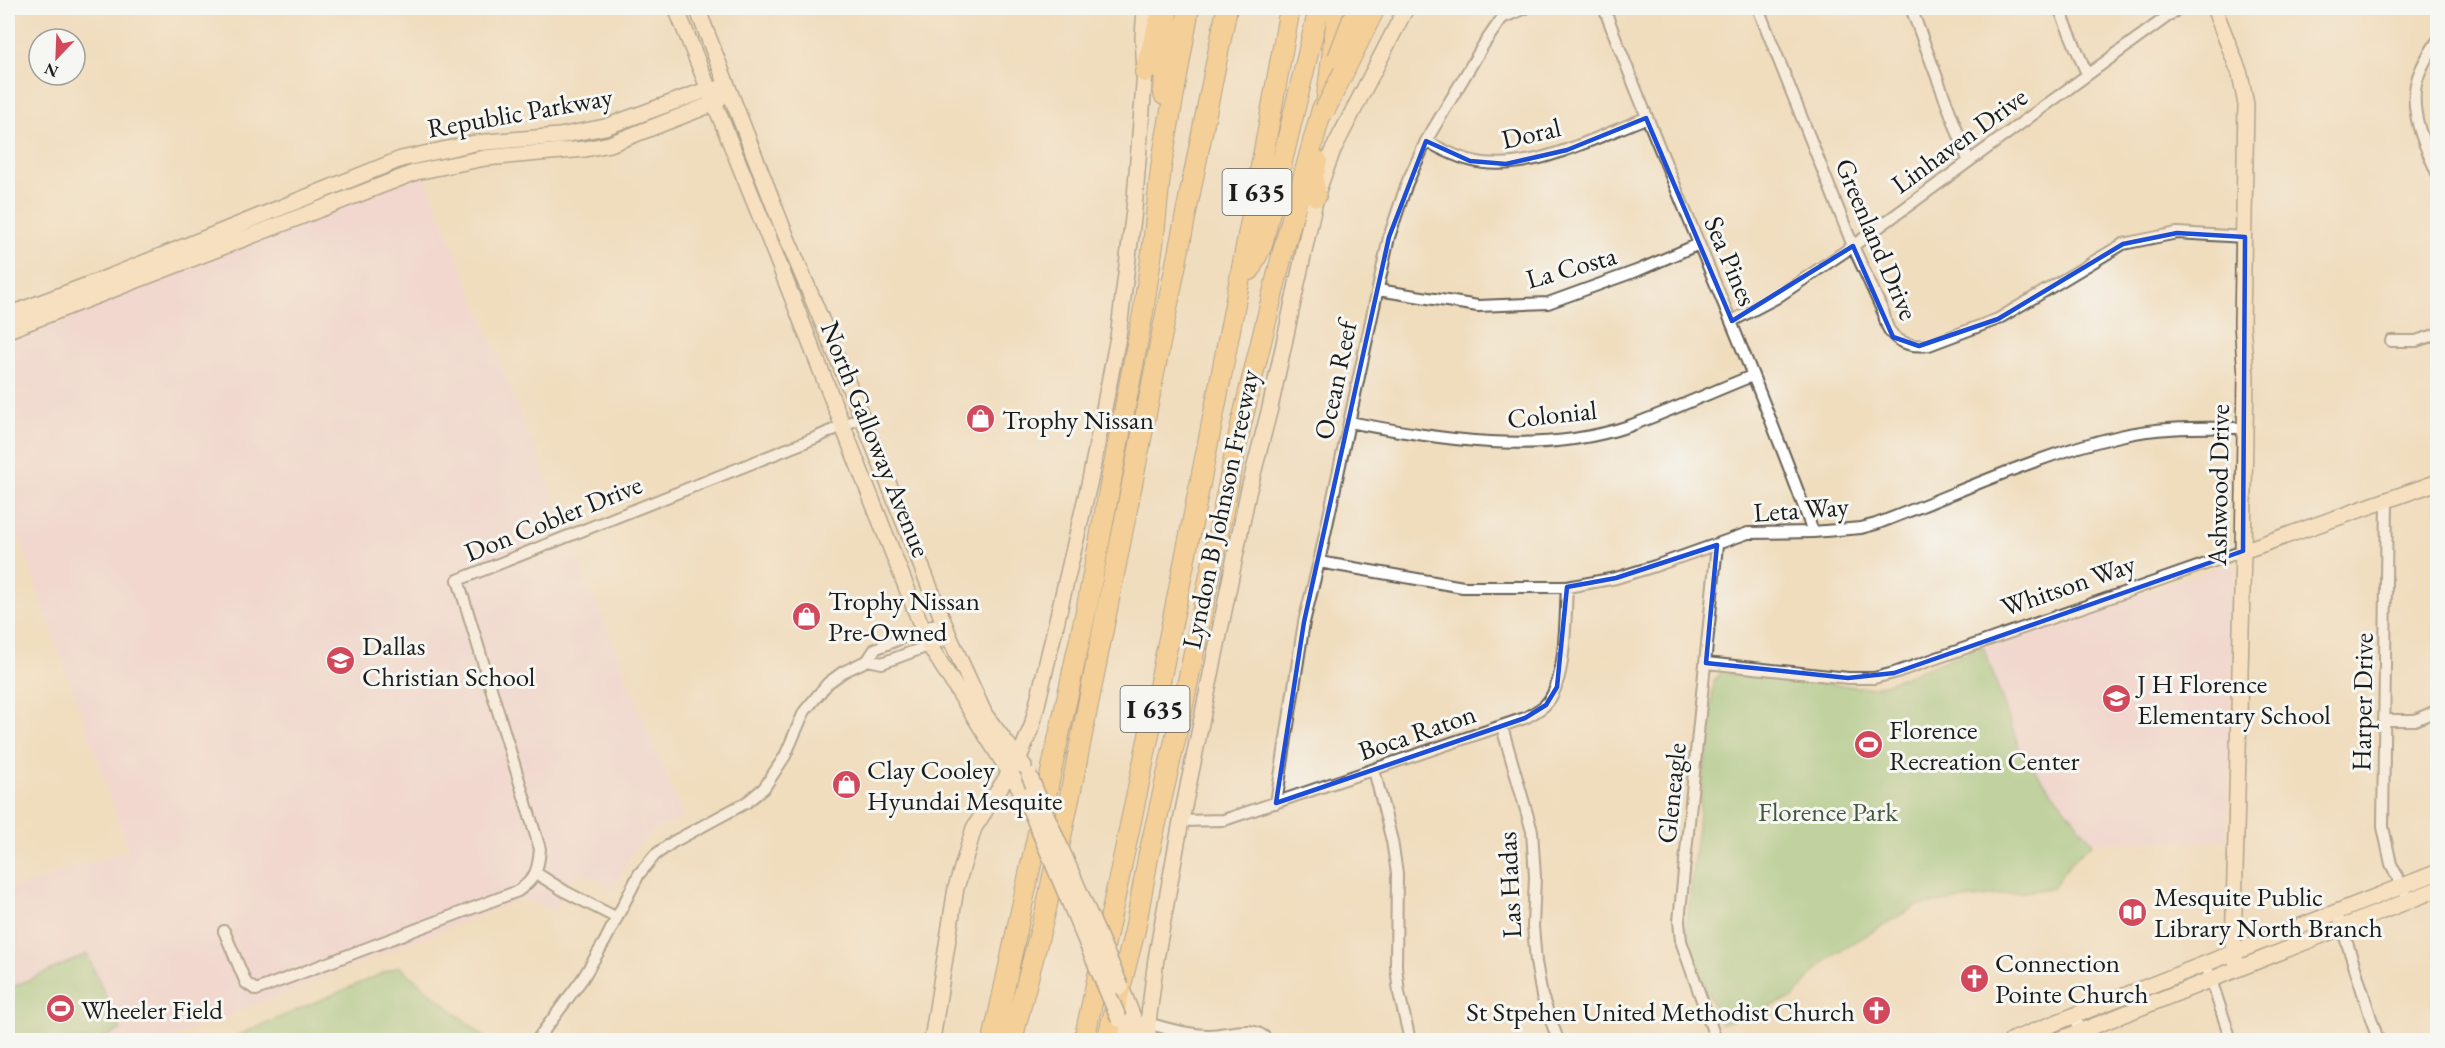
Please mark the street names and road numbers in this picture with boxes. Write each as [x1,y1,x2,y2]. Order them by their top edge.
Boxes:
street label: Republic Parkway [425,78,616,146]
street label: Linhaven Drive [1884,79,2034,201]
street label: Doral [1498,109,1564,157]
street label: Greenland Drive [1827,153,1927,325]
road number: I 635 [1222,169,1292,215]
street label: Sea Pines [1696,211,1766,311]
street label: La Costa [1522,237,1620,297]
street label: Ocean Reef [1305,314,1365,443]
street label: North Galloway Avenue [813,316,939,562]
street label: Lyndon B Johnson Freeway [1173,366,1267,652]
street label: Colonial [1505,392,1599,436]
street label: Ashwood Drive [2199,404,2237,567]
street label: Don Cobler Drive [459,466,647,570]
street label: Leta Way [1752,488,1850,530]
street label: Whitson Way [1996,546,2140,624]
street label: Harper Drive [2343,633,2381,771]
road number: I 635 [1120,686,1190,732]
street label: Boca Raton [1354,696,1480,768]
street label: Gleneagle [1648,741,1694,845]
street label: Las Hadas [1489,831,1529,939]

